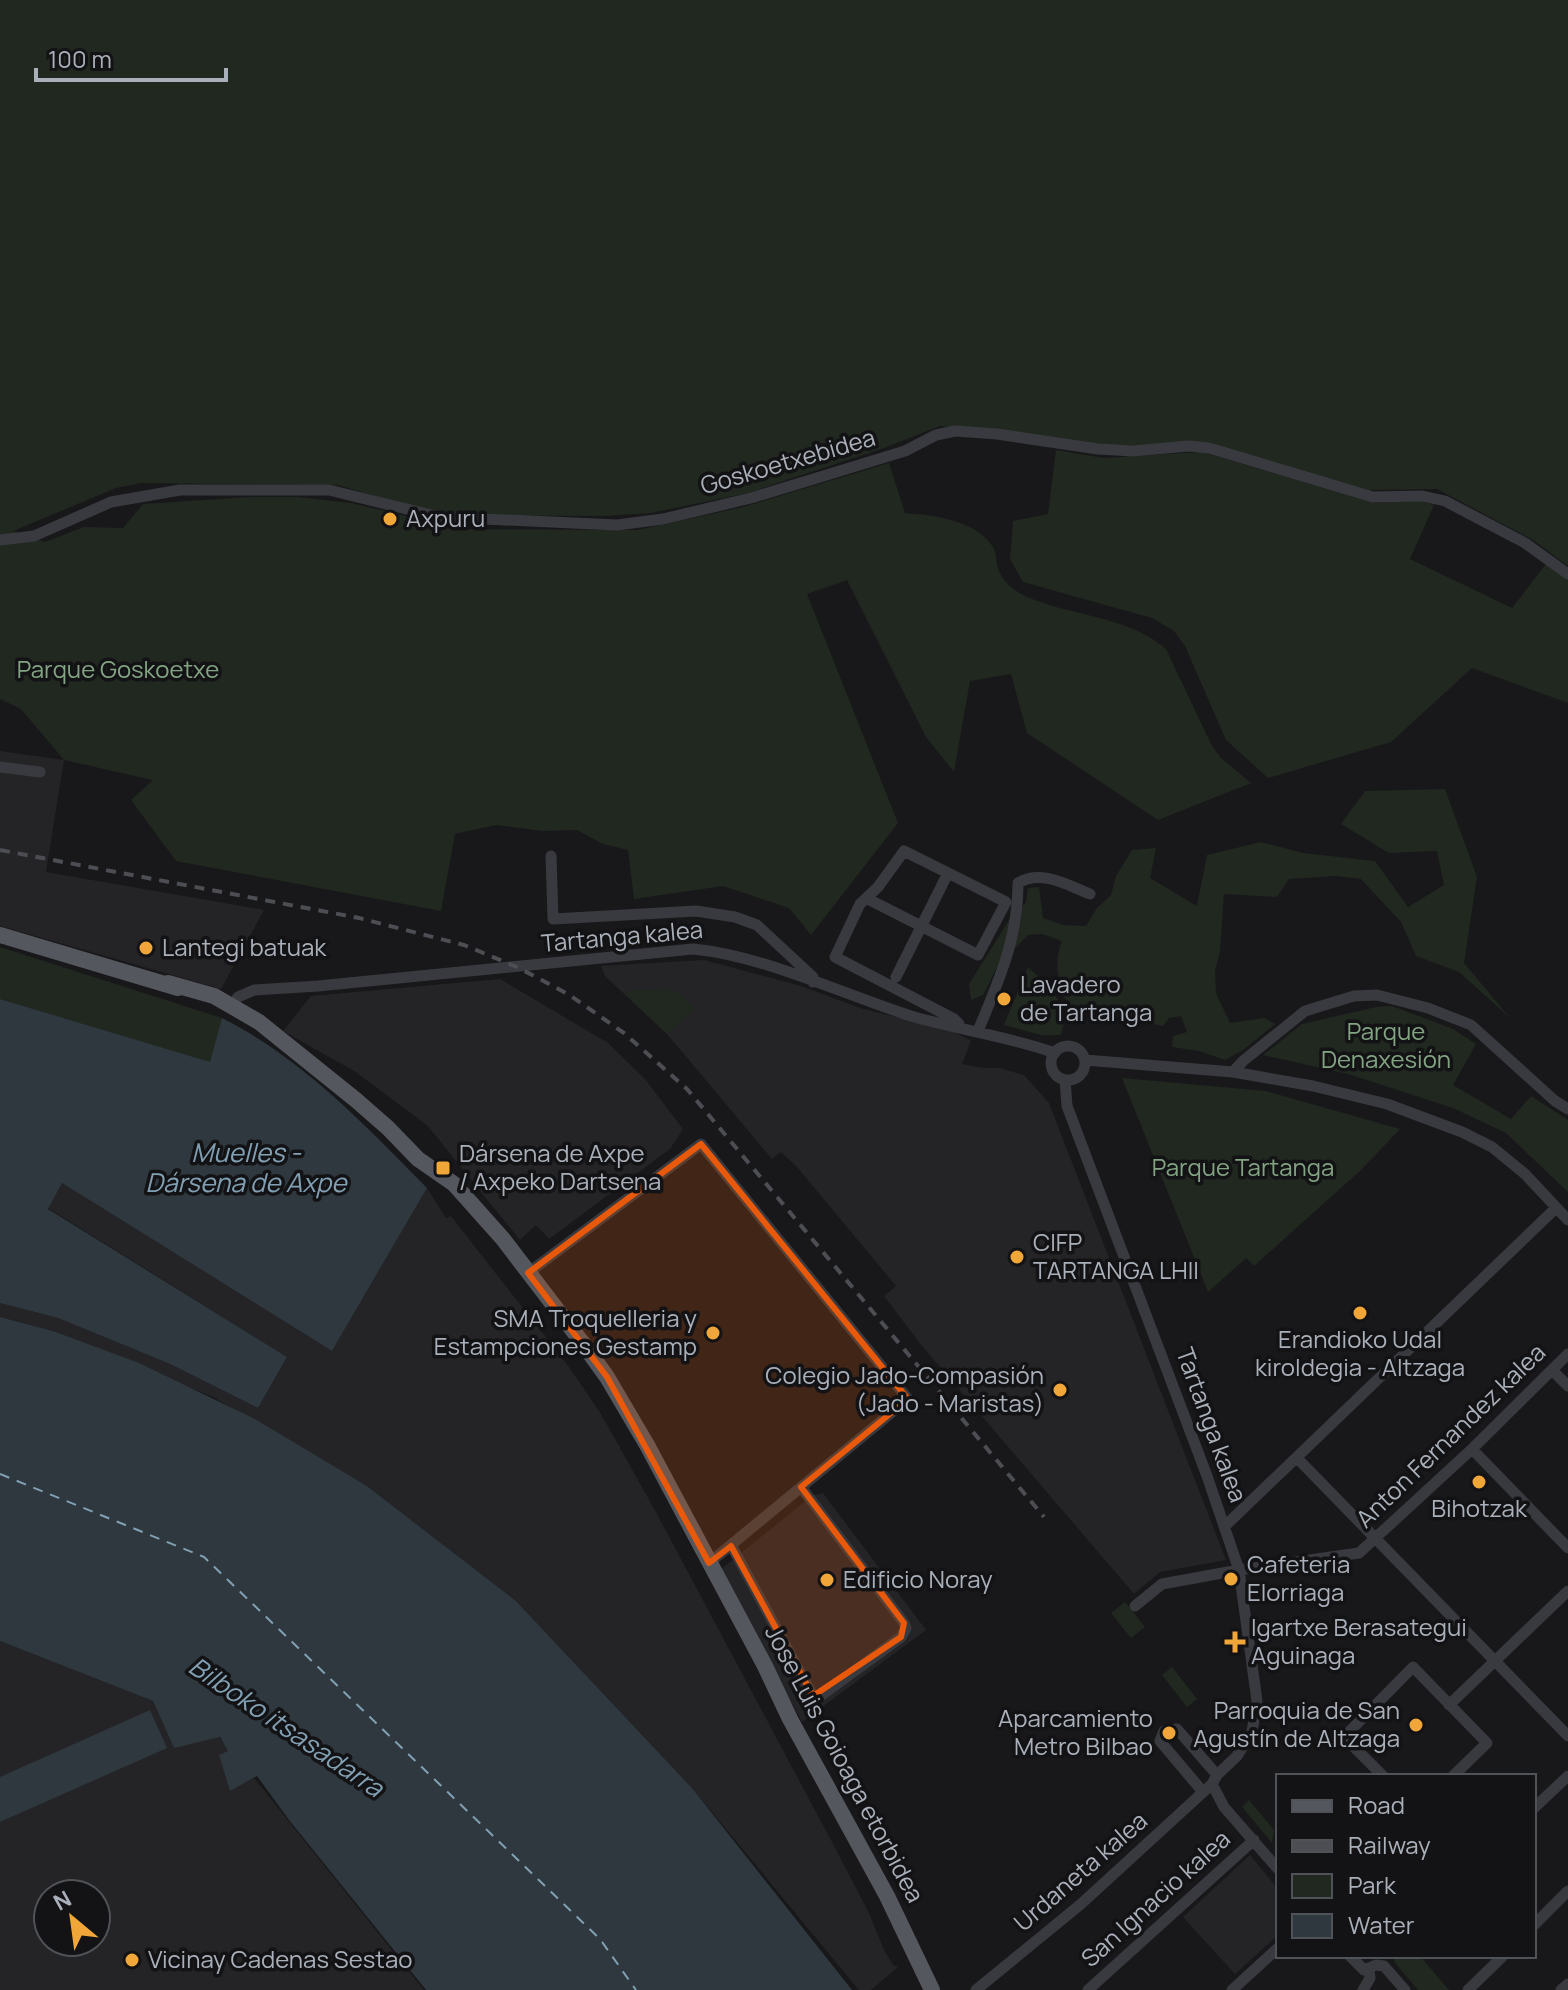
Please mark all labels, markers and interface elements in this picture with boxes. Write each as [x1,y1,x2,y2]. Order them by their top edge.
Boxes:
scale bar [36,32,226,82]
text: 100 m [48,42,112,75]
street label: Goskoetxebidea [696,420,879,501]
place label: Axpuru [406,501,485,534]
marker: Axpuru [381,510,399,528]
park label: Parque Goskoetxe [17,652,219,685]
street label: Tartanga kalea [540,912,704,959]
place label: Lantegi batuak [162,930,327,963]
marker: Lantegi batuak [137,939,155,957]
place label: Lavadero de Tartanga [1020,967,1152,1028]
marker: Lavadero de Tartanga [995,990,1013,1008]
park label: Parque Denaxesión [1321,1014,1451,1075]
water label: Muelles - Dársena de Axpe [146,1134,348,1200]
place label: Dársena de Axpe / Axpeko Dartsena [459,1136,661,1197]
park label: Parque Tartanga [1152,1150,1334,1183]
marker: Dársena de Axpe / Axpeko Dartsena [434,1159,452,1177]
place label: CIFP TARTANGA LHII [1033,1225,1199,1286]
marker: CIFP TARTANGA LHII [1008,1248,1026,1266]
place label: SMA Troquelleria y Estampciones Gestamp [434,1301,697,1362]
marker: Erandioko Udal kiroldegia - Altzaga [1351,1304,1369,1322]
place label: Erandioko Udal kiroldegia - Altzaga [1255,1322,1465,1383]
marker: SMA Troquelleria y Estampciones Gestamp [704,1324,722,1342]
street label: Anton Fernandez kalea [1348,1336,1552,1534]
street label: Tartanga kalea [1169,1343,1256,1506]
place label: Colegio Jado-Compasión (Jado - Maristas) [765,1358,1044,1419]
marker: Colegio Jado-Compasión (Jado - Maristas) [1051,1381,1069,1399]
marker: Bihotzak [1470,1473,1488,1491]
place label: Bihotzak [1431,1491,1528,1524]
place label: Cafeteria Elorriaga [1247,1547,1350,1608]
place label: Edificio Noray [843,1562,993,1595]
marker: Cafeteria Elorriaga [1222,1570,1240,1588]
marker: Edificio Noray [818,1571,836,1589]
place label: Igartxe Berasategui Aguinaga [1251,1610,1467,1671]
street label: Jose Luis Goioaga etorbidea [758,1619,933,1908]
marker: Igartxe Berasategui Aguinaga [1226,1633,1244,1651]
water label: Bilboko itsasadarra [182,1648,392,1805]
place label: Parroquia de San Agustín de Altzaga [1193,1693,1400,1754]
place label: Aparcamiento Metro Bilbao [998,1701,1153,1762]
marker: Parroquia de San Agustín de Altzaga [1407,1716,1425,1734]
marker: Aparcamiento Metro Bilbao [1160,1724,1178,1742]
legend [1276,1774,1536,1958]
text: Road [1348,1788,1405,1821]
street label: Urdaneta kalea [1006,1804,1154,1938]
street label: San Ignacio kalea [1073,1822,1237,1974]
text: Railway [1348,1828,1431,1861]
text: Park [1348,1868,1397,1901]
north arrow [32,1878,112,1958]
text: N [48,1884,76,1917]
text: Water [1348,1908,1415,1941]
place label: Vicinay Cadenas Sestao [148,1942,412,1975]
marker: Vicinay Cadenas Sestao [123,1951,141,1969]

